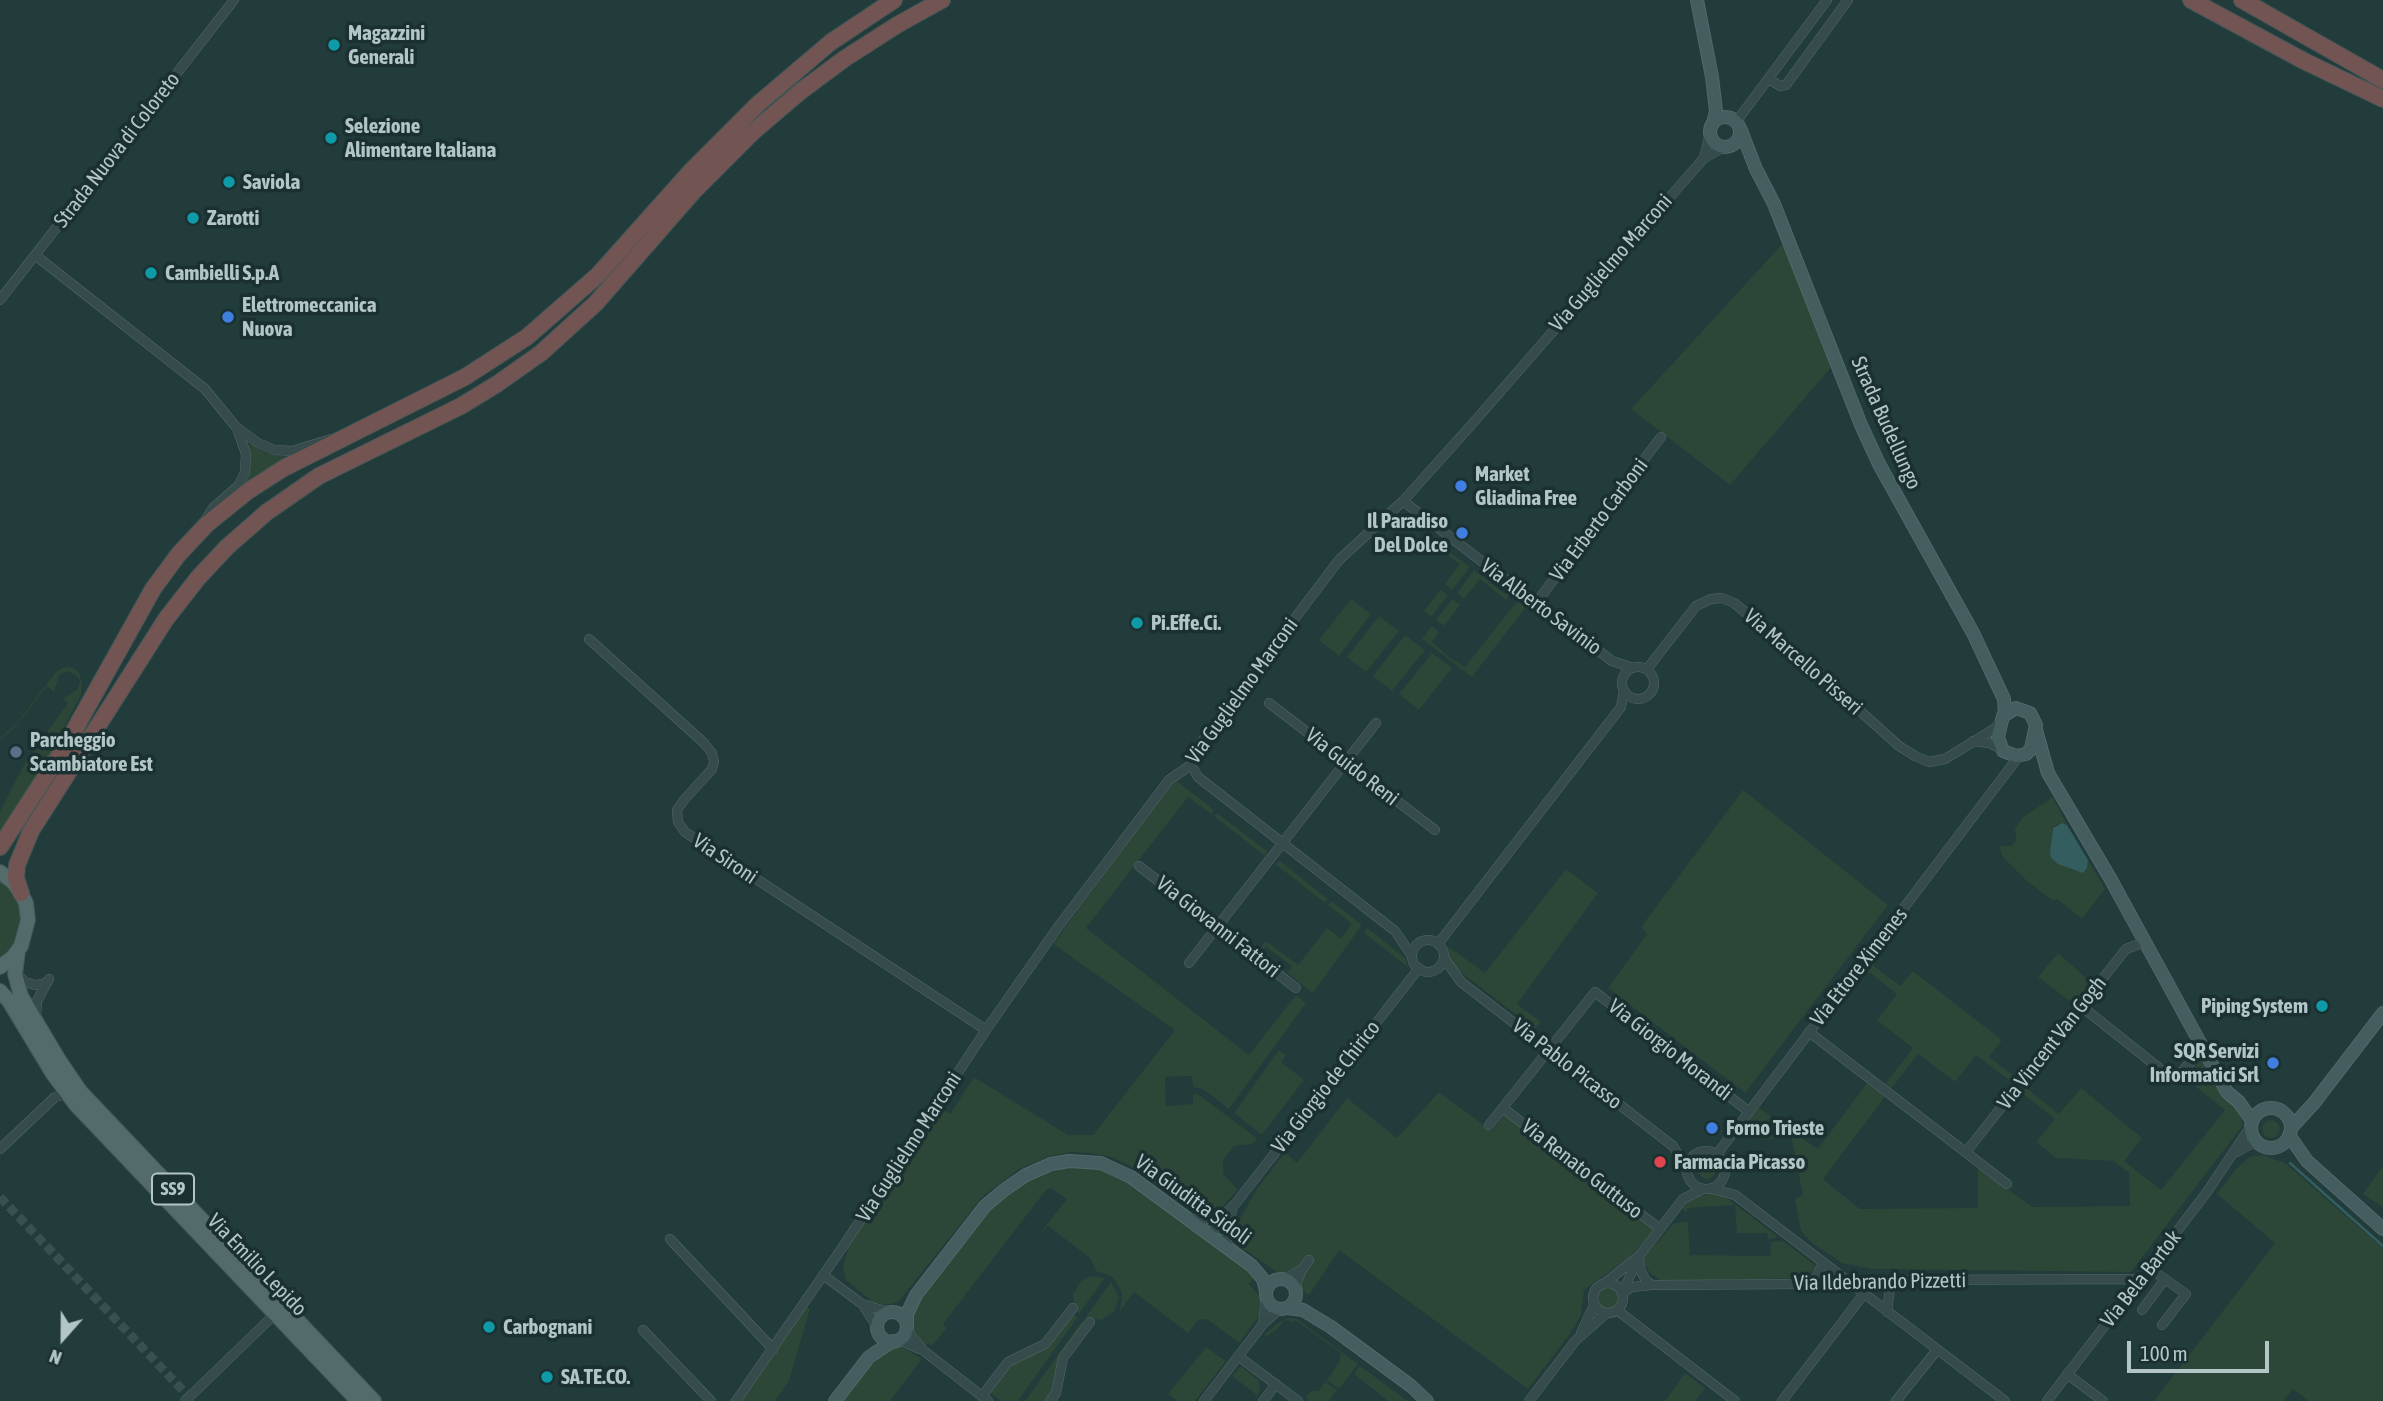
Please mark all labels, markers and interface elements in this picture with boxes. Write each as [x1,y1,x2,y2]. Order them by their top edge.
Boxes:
place label: Magazzini Generali [348,20,425,70]
marker: Magazzini Generali [326,37,342,53]
street label: Strada Nuova di Coloreto [49,67,185,233]
place label: Selezione Alimentare Italiana [345,113,496,163]
marker: Selezione Alimentare Italiana [323,130,339,146]
place label: Saviola [243,169,300,195]
marker: Saviola [221,174,237,190]
street label: Via Guglielmo Marconi [1544,189,1678,337]
place label: Zarotti [207,205,259,231]
marker: Zarotti [185,210,201,226]
place label: Cambielli S.p.A [165,260,279,286]
marker: Cambielli S.p.A [143,265,159,281]
place label: Elettromeccanica Nuova [242,292,376,342]
marker: Elettromeccanica Nuova [220,309,236,325]
street label: Strada Budellungo [1846,353,1926,493]
street label: Via Erberto Carboni [1545,454,1653,586]
place label: Market Gliadina Free [1475,461,1577,511]
marker: Market Gliadina Free [1453,478,1469,494]
place label: Il Paradiso Del Dolce [1367,508,1448,558]
marker: Il Paradiso Del Dolce [1454,525,1470,541]
street label: Via Alberto Savinio [1476,553,1606,661]
street label: Via Marcello Pisseri [1739,604,1867,720]
place label: Pi.Effe.Ci. [1151,610,1221,636]
street label: Via Guglielmo Marconi [1181,613,1303,769]
marker: Pi.Effe.Ci. [1129,615,1145,631]
street label: Via Guido Reni [1300,723,1404,811]
place label: Parcheggio Scambiatore Est [30,727,153,777]
marker: Parcheggio Scambiatore Est [8,744,24,760]
street label: Via Sironi [688,828,762,890]
street label: Via Giovanni Fattori [1151,871,1285,983]
street label: Via Ettore Ximenes [1805,903,1913,1031]
street label: Via Vincent Van Gogh [1992,971,2112,1115]
place label: Piping System [2201,993,2308,1019]
street label: Via Giorgio Morandi [1603,994,1737,1106]
marker: Piping System [2314,998,2330,1014]
street label: Via Pablo Picasso [1507,1013,1627,1115]
street label: Via Giorgio de Chirico [1266,1016,1386,1158]
place label: SQR Servizi Informatici Srl [2150,1038,2259,1088]
marker: SQR Servizi Informatici Srl [2265,1055,2281,1071]
street label: Via Guglielmo Marconi [851,1067,967,1227]
street label: Via Renato Guttuso [1516,1114,1648,1224]
place label: Forno Trieste [1726,1115,1824,1141]
marker: Forno Trieste [1704,1120,1720,1136]
street label: Via Giuditta Sidoli [1130,1149,1256,1251]
place label: Farmacia Picasso [1674,1149,1805,1175]
marker: Farmacia Picasso [1652,1154,1668,1170]
road number: SS9 [152,1174,194,1204]
street label: Via Emilio Lepido [202,1209,312,1321]
street label: Via Bela Bartok [2095,1225,2187,1333]
street label: Via Ildebrando Pizzetti [1794,1268,1966,1296]
north arrow [28,1303,98,1373]
place label: Carbognani [503,1314,592,1340]
marker: Carbognani [481,1319,497,1335]
scale bar [2131,1328,2273,1372]
text: 100 m [2140,1341,2188,1365]
text: N [46,1345,65,1370]
place label: SA.TE.CO. [561,1364,630,1390]
marker: SA.TE.CO. [539,1369,555,1385]

